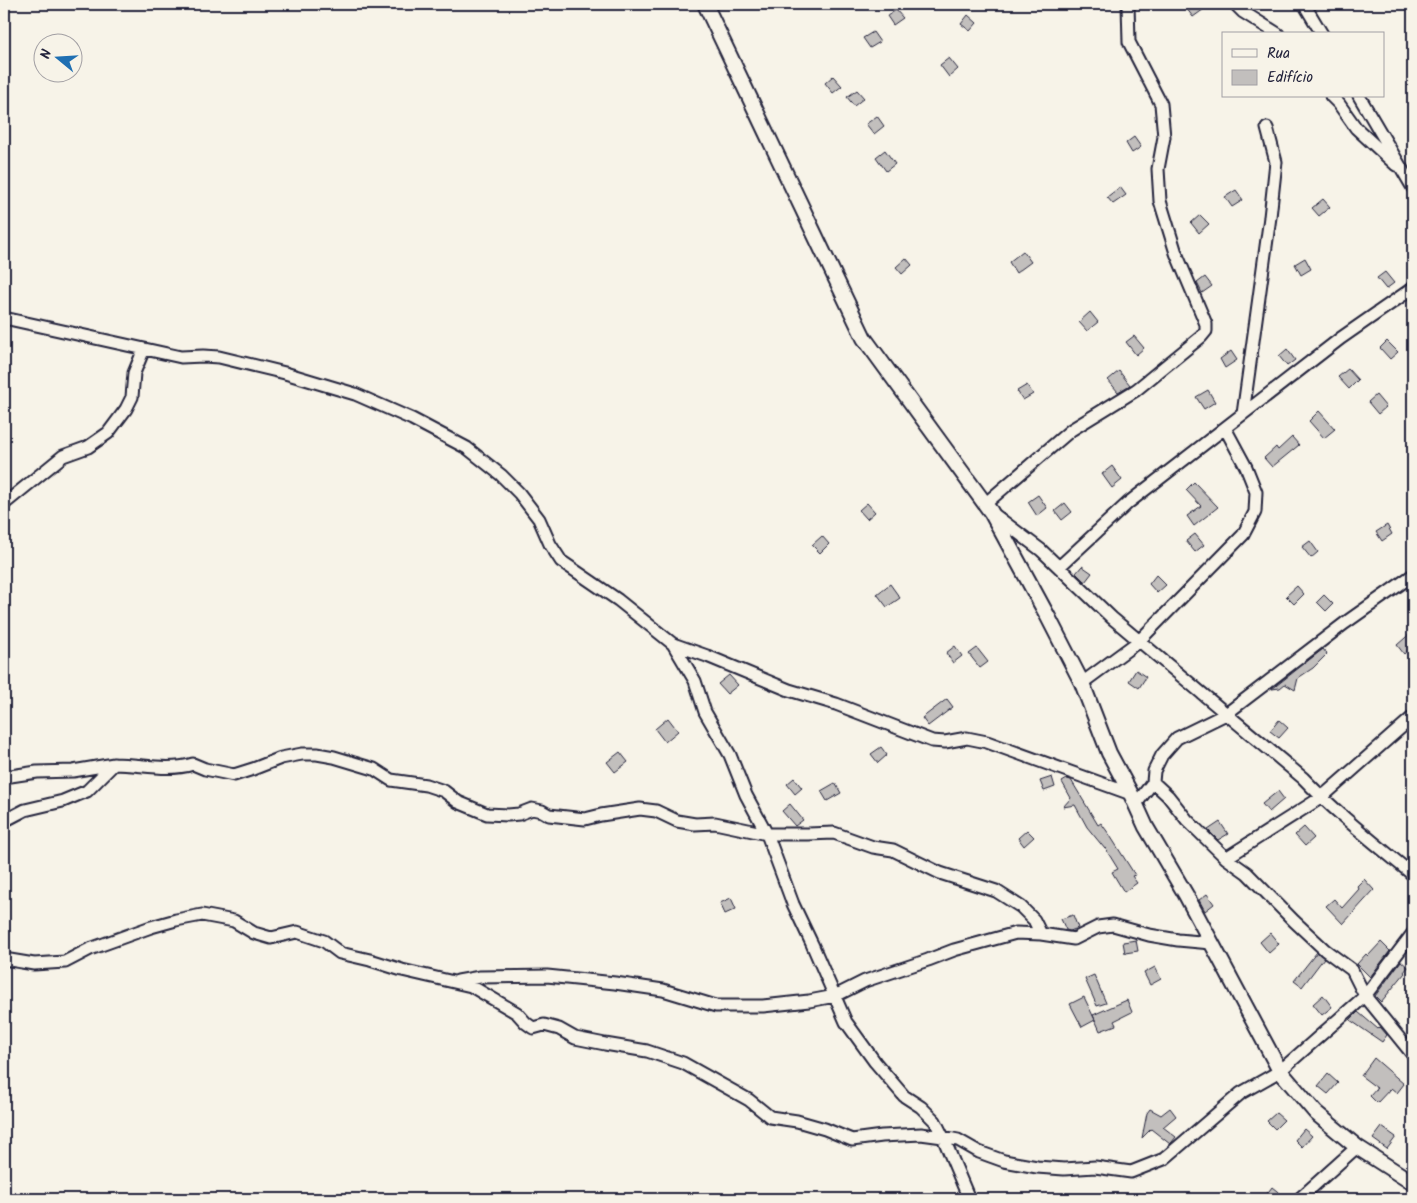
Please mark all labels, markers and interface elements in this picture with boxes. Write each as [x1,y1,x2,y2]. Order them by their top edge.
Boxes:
north arrow [32,32,82,82]
legend [1222,32,1384,98]
text: Rua [1267,42,1290,66]
text: N [35,47,58,62]
text: Edifício [1267,66,1313,90]

